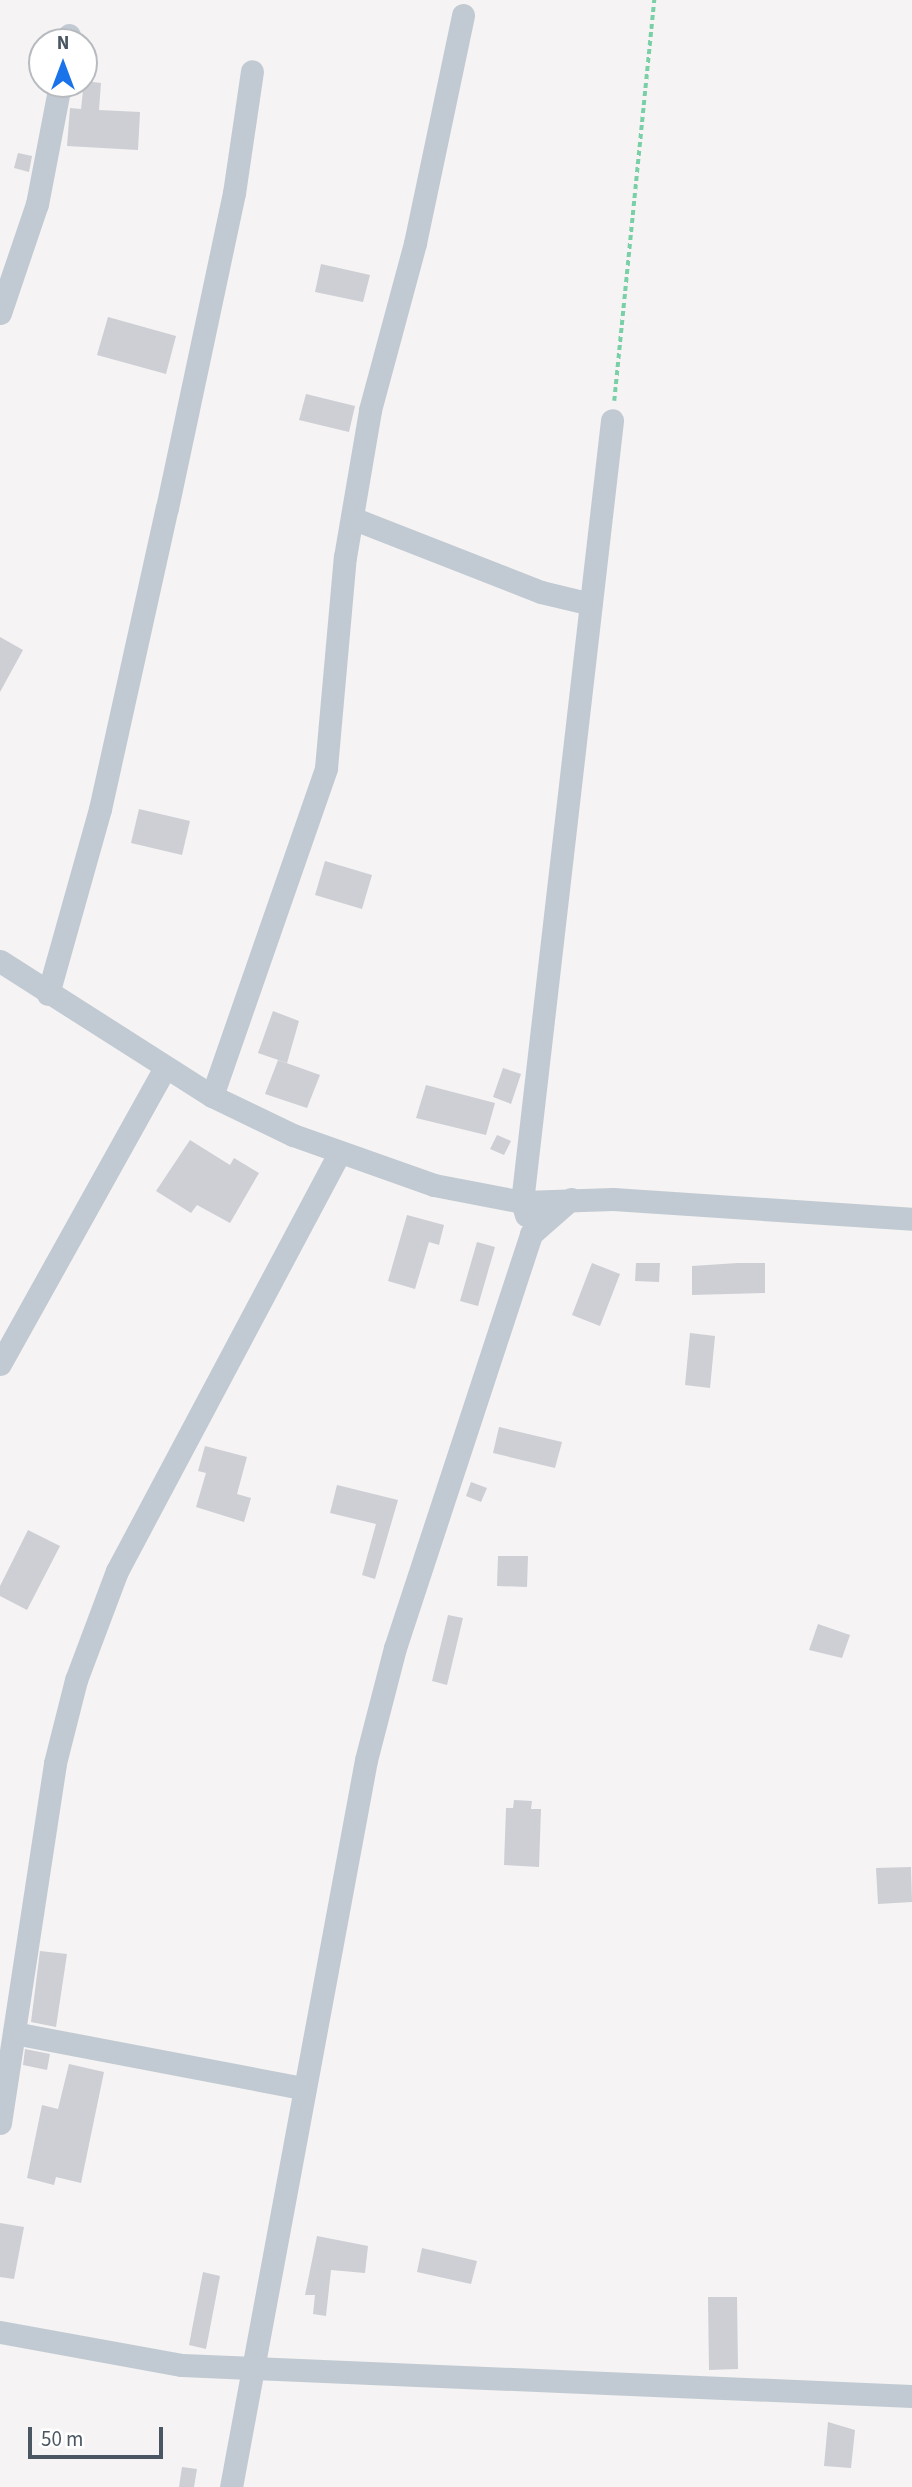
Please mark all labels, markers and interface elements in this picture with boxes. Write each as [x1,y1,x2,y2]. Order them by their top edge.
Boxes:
north arrow [28,28,98,98]
text: N [57,30,69,57]
scale bar [32,2414,166,2458]
text: 50 m [41,2424,83,2454]

